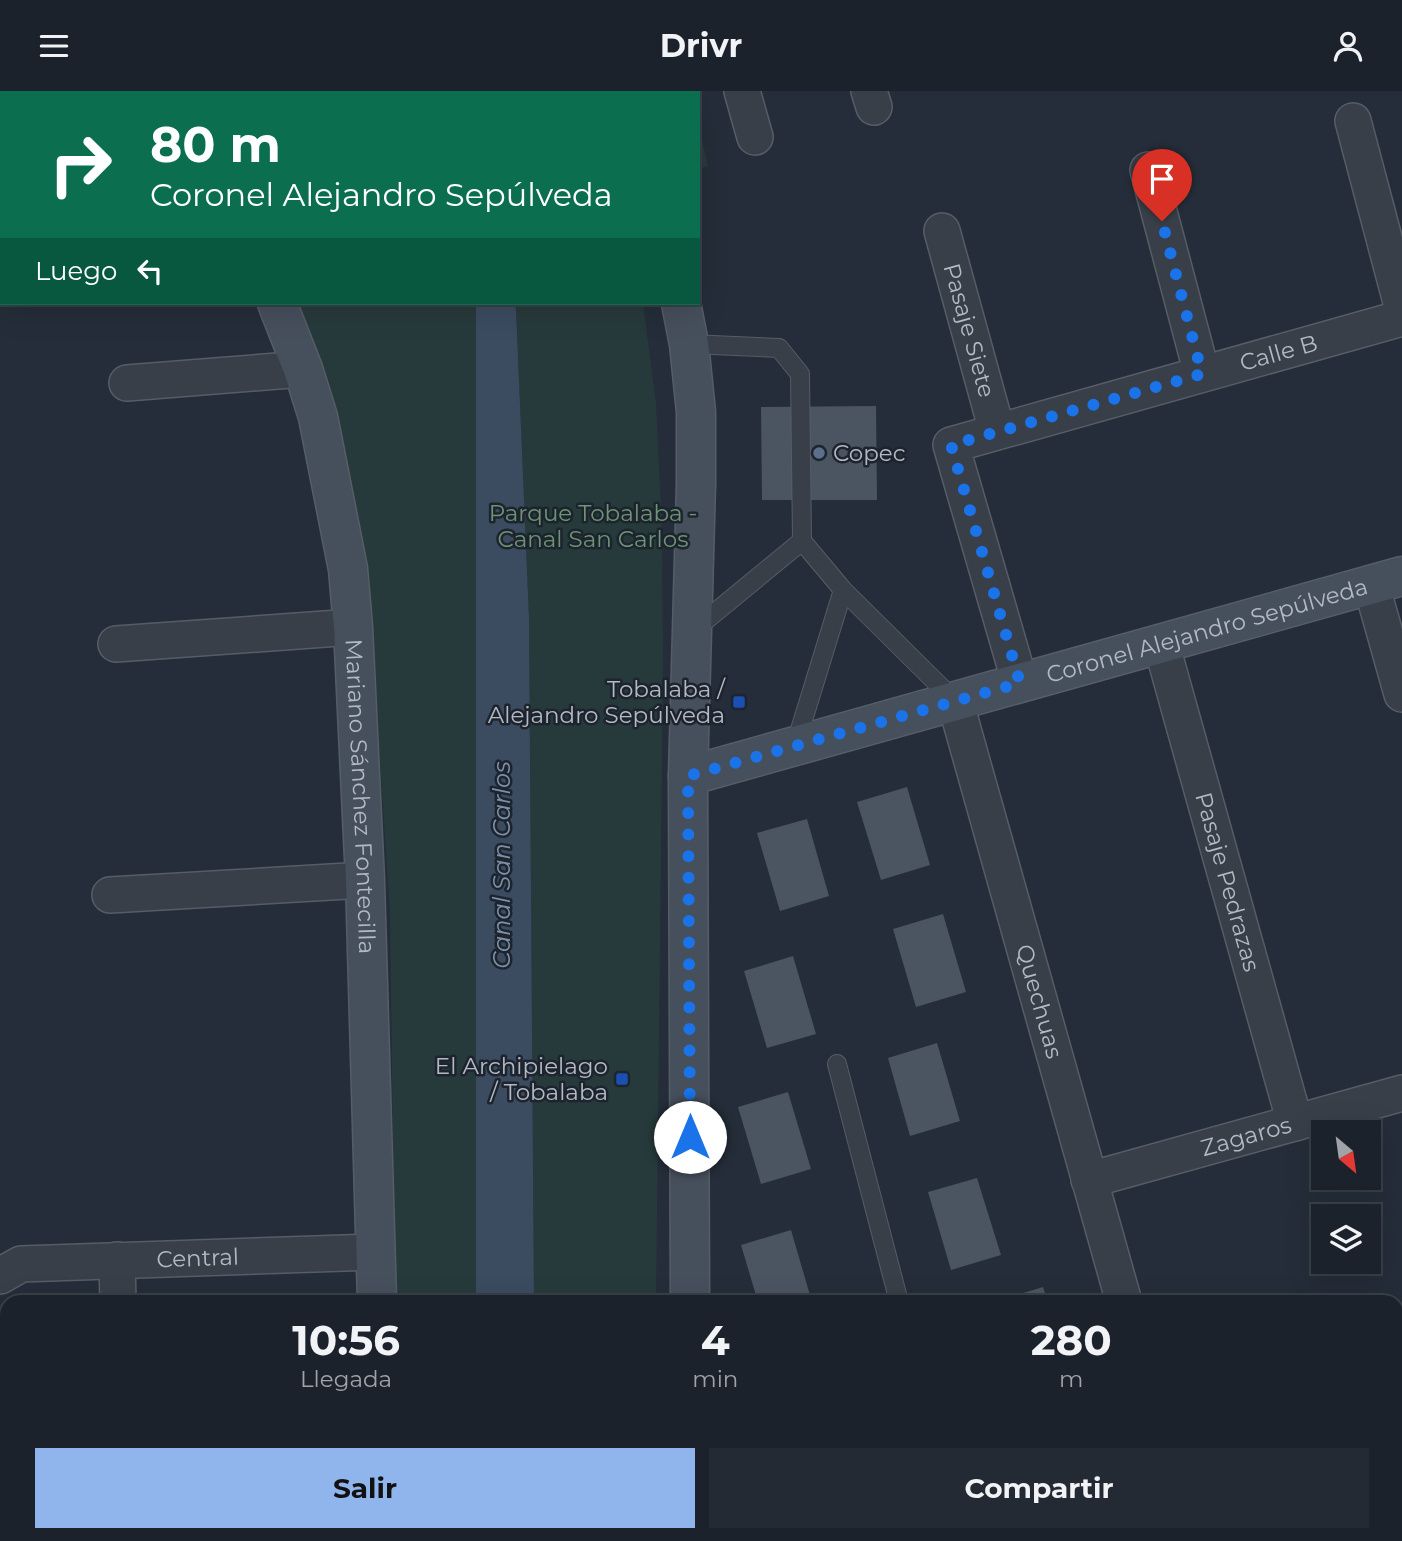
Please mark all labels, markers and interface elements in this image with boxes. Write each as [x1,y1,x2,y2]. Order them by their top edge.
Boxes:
text: Drivr [660,26,742,65]
icon: menu [35,27,73,65]
icon: person [1329,27,1367,65]
text: 80 m [150,115,281,174]
icon: right [35,119,126,210]
pin [1132,149,1192,221]
icon: arrive [1143,160,1181,198]
text: Coronel Alejandro Sepúlveda [150,175,613,214]
icon: left [131,252,169,290]
text: Luego [35,255,117,287]
street label: Pasaje Siete [938,260,1001,400]
street label: Calle B [1236,329,1320,377]
place label: Copec [833,439,906,467]
marker: Copec [811,445,827,461]
park label: Parque Tobalaba - Canal San Carlos [489,499,697,553]
street label: Coronel Alejandro Sepúlveda [1043,572,1371,689]
street label: Mariano Sánchez Fontecilla [340,638,381,954]
place label: Tobalaba / Alejandro Sepúlveda [488,675,726,729]
marker: Tobalaba / Alejandro Sepúlveda [731,694,747,710]
water label: Canal San Carlos [487,761,516,969]
street label: Pasaje Pedrazas [1189,789,1266,975]
street label: Quechuas [1010,941,1069,1062]
place label: El Archipielago / Tobalaba [435,1052,608,1106]
marker: El Archipielago / Tobalaba [614,1071,630,1087]
position arrow [653,1100,727,1174]
street label: Zagaros [1198,1110,1294,1162]
north arrow [1311,1120,1381,1190]
map controls [1311,1120,1381,1274]
button: layers [1311,1204,1381,1274]
street label: Central [156,1243,239,1273]
text: 10:56 [292,1314,400,1366]
text: 4 [701,1314,730,1366]
text: 280 [1031,1314,1112,1366]
text: Llegada [300,1365,392,1393]
text: min [692,1365,738,1393]
text: m [1059,1365,1083,1393]
button: Salir [35,1448,695,1528]
button: Compartir [709,1448,1369,1528]

